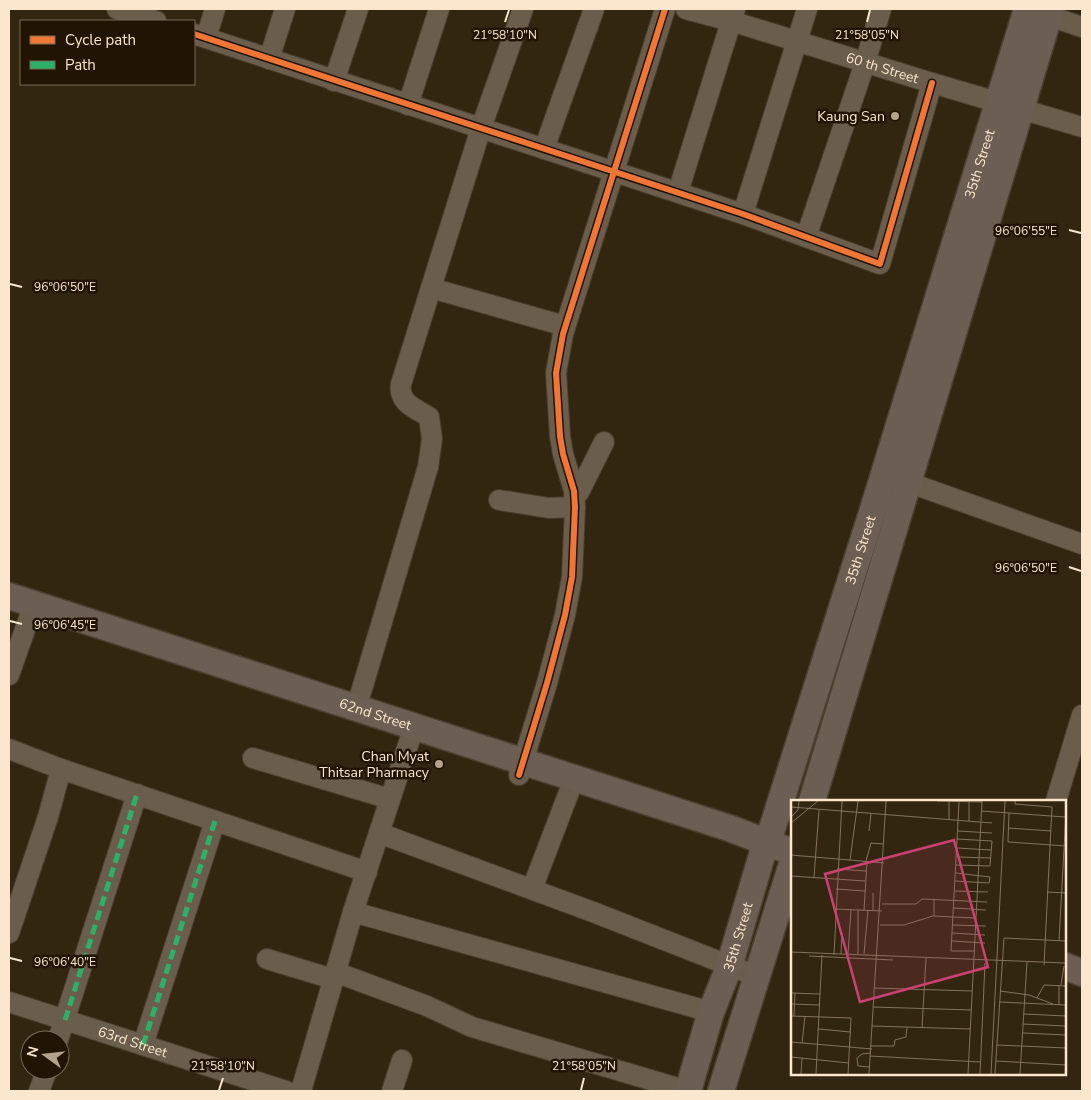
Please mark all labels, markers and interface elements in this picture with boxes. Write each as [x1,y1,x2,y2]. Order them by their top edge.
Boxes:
legend [20,20,195,85]
text: 21°58'10"N [473,27,537,43]
text: 21°58'05"N [835,27,899,43]
text: Cycle path [65,30,136,50]
street label: 60 th Street [844,48,921,88]
text: Path [65,55,96,75]
place label: Kaung San [817,107,885,126]
marker: Kaung San [889,110,901,122]
street label: 35th Street [960,127,999,201]
text: 96°06'55"E [995,223,1057,239]
text: 96°06'50"E [34,279,96,295]
street label: 35th Street [840,513,880,587]
text: 96°06'50"E [995,560,1057,576]
text: 96°06'45"E [34,617,96,633]
street label: 62nd Street [337,694,414,735]
place label: Chan Myat Thitsar Pharmacy [319,747,430,782]
marker: Chan Myat Thitsar Pharmacy [433,758,445,770]
inset map [791,800,1066,1075]
street label: 35th Street [719,900,757,975]
text: 96°06'40"E [34,954,96,970]
street label: 63rd Street [96,1022,170,1062]
north arrow [20,1030,70,1080]
text: N [22,1044,43,1059]
text: 21°58'10"N [191,1058,255,1074]
text: 21°58'05"N [552,1058,616,1074]

